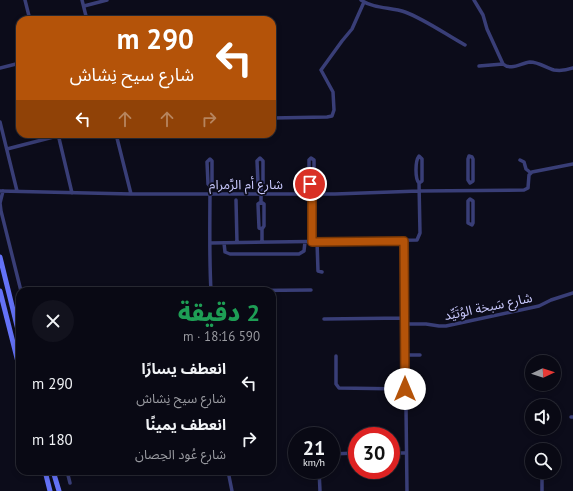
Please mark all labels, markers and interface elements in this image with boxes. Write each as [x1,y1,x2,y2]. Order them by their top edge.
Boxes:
text: 290 m [117,20,194,57]
icon: left [208,32,260,84]
text: شارع سيح نِشاش [70,63,194,86]
icon: left [72,108,94,130]
icon: ahead [114,108,136,130]
icon: ahead [156,108,178,130]
icon: right [198,108,220,130]
pin [293,167,327,201]
icon: arrive [299,173,321,195]
street label: شارع أم الرَّمرام [209,176,283,195]
street label: شارع سَبخة الوُتَيِّد [442,289,534,326]
text: 2 دقيقة [178,297,260,328]
button: close [32,300,74,342]
text: 590 m · 18:16 [183,328,260,345]
north arrow [525,355,561,391]
map controls [525,355,561,479]
text: انعطف يسارًا [142,359,226,378]
position arrow [384,368,426,410]
icon: left [238,372,260,394]
text: 290 m [32,374,73,393]
text: شارع سيح نِشاش [136,390,226,407]
button: sound [525,399,561,435]
text: انعطف يمينًا [146,415,226,434]
speed limit sign: 30 [348,427,400,479]
icon: right [238,428,260,450]
text: 180 m [32,430,73,449]
text: 21 [303,435,325,461]
button: search [525,443,561,479]
text: شارع عُود الحِصان [135,446,226,463]
text: km/h [303,456,325,469]

